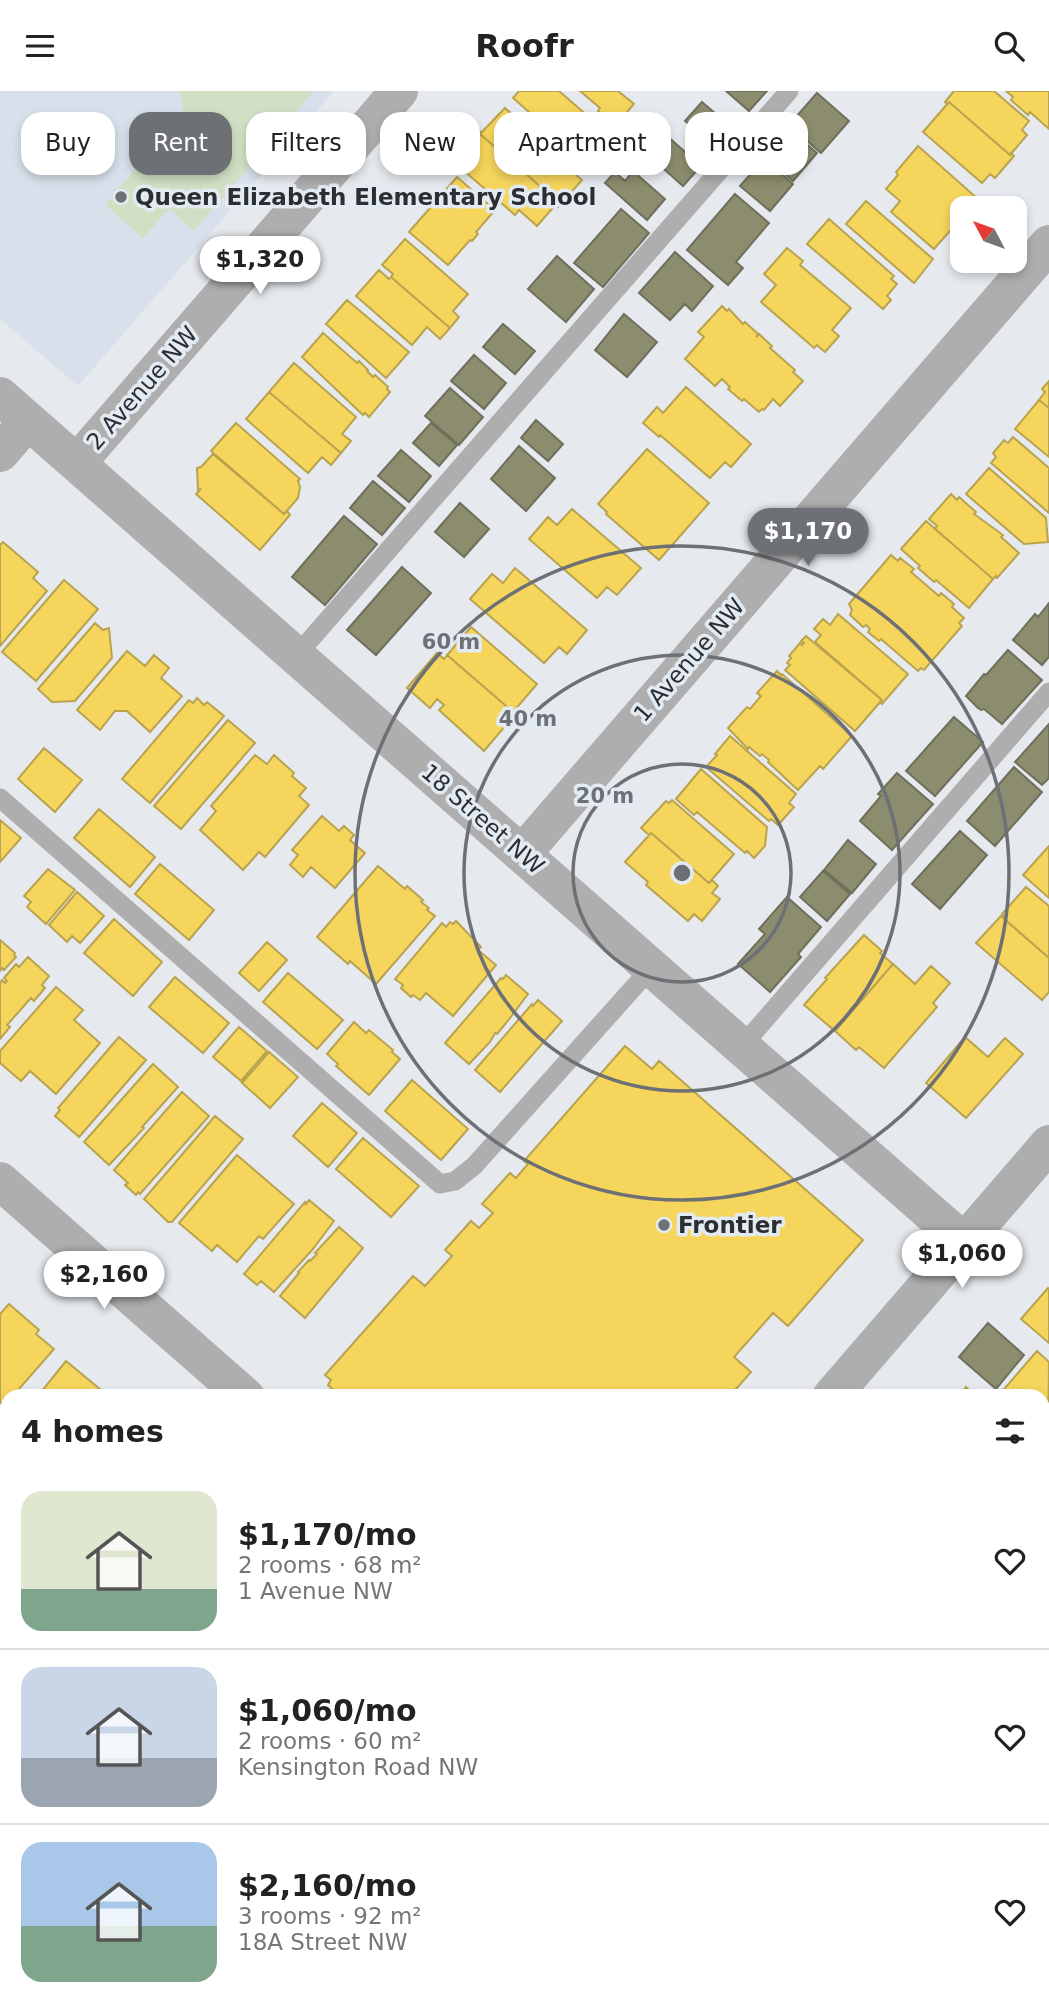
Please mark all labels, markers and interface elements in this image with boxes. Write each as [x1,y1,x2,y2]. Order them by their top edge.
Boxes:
icon: menu [21,27,59,65]
text: Roofr [475,27,574,65]
icon: search [990,27,1028,65]
chip: Buy [21,112,115,175]
chip: Rent [129,112,232,175]
chip: Filters [246,112,366,175]
chip: New [380,112,480,175]
chip: Apartment [494,112,671,175]
chip: House [685,112,808,175]
place label: Queen Elizabeth Elementary School [135,184,596,210]
marker: Queen Elizabeth Elementary School [113,189,129,205]
north arrow [950,196,1027,273]
map controls [950,196,1027,273]
pin: $1,320 [203,237,317,296]
text: $1,320 [216,246,304,272]
street label: 2 Avenue NW [81,321,203,455]
pin: $1,170 [751,509,865,568]
text: $1,170 [764,518,852,544]
street label: 1 Avenue NW [628,593,750,727]
text: 60 m [422,630,480,654]
text: 40 m [499,707,557,731]
street label: 18 Street NW [416,759,550,879]
text: 20 m [576,784,634,808]
centre of rings [670,861,694,885]
place label: Frontier [678,1212,782,1238]
marker: Frontier [656,1217,672,1233]
pin: $1,060 [905,1231,1019,1290]
text: $1,060 [918,1240,1006,1266]
pin: $2,160 [47,1251,161,1311]
text: $2,160 [60,1261,148,1287]
icon: filters [991,1412,1029,1450]
text: 4 homes [21,1414,164,1449]
text: $1,170/mo [238,1517,417,1552]
icon: home [77,1519,161,1603]
icon: heart [991,1542,1029,1580]
text: 2 rooms · 68 m² [238,1552,422,1578]
text: 1 Avenue NW [238,1578,393,1604]
text: $1,060/mo [238,1693,417,1728]
icon: home [77,1695,161,1779]
icon: heart [991,1718,1029,1756]
text: 2 rooms · 60 m² [238,1728,422,1754]
text: Kensington Road NW [238,1754,478,1780]
text: $2,160/mo [238,1868,417,1903]
icon: home [77,1870,161,1954]
icon: heart [991,1893,1029,1931]
text: 3 rooms · 92 m² [238,1903,422,1929]
text: 18A Street NW [238,1929,407,1955]

